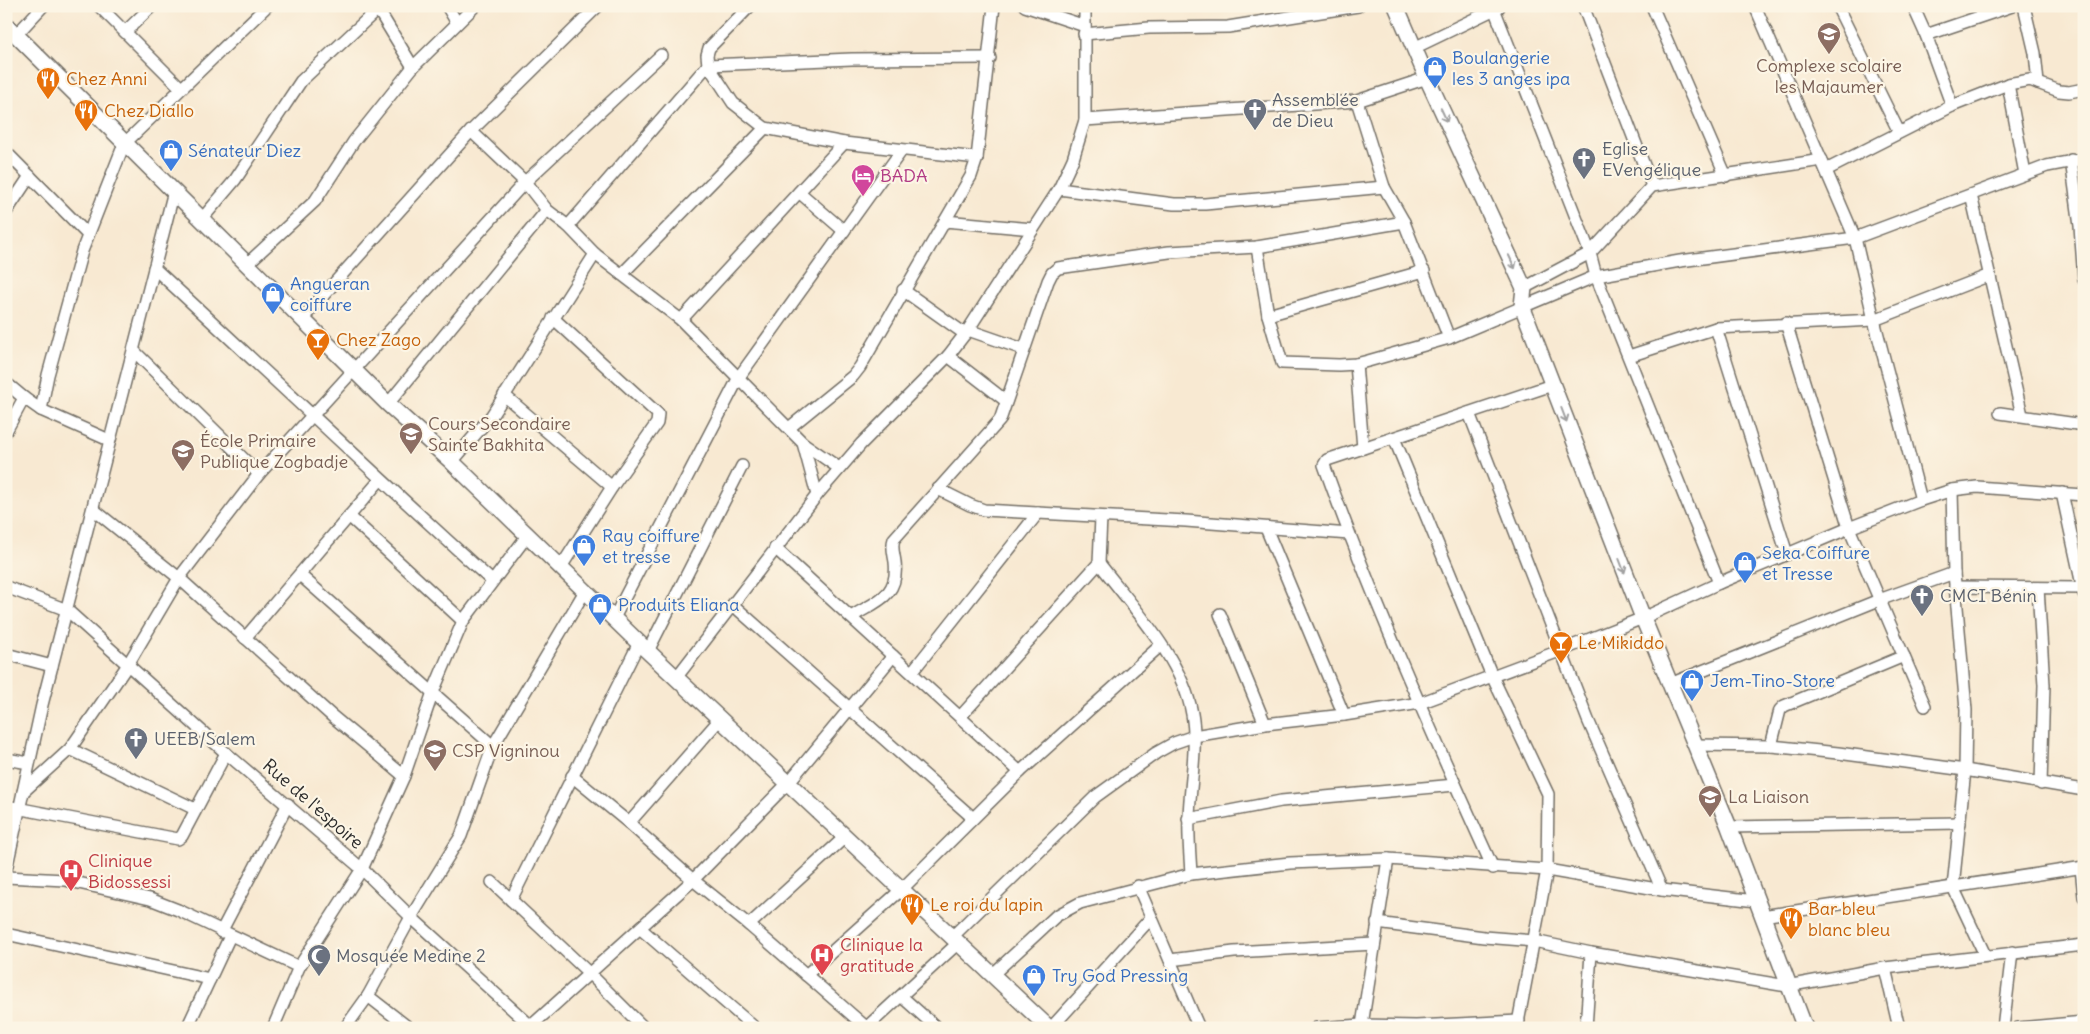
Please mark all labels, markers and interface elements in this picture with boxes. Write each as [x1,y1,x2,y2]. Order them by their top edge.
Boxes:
school or university icon: Complexe scolaire les Majaumer [1816,21,1842,55]
place label: Boulangerie les 3 anges ipa [1452,46,1570,90]
place label: Complexe scolaire les Majaumer [1756,54,1902,98]
shop icon: Boulangerie les 3 anges ipa [1422,55,1448,89]
restaurant icon: Chez Anni [35,66,61,100]
place label: Chez Anni [66,67,147,90]
place label: Assemblée de Dieu [1272,88,1359,132]
church icon: Assemblée de Dieu [1242,97,1268,131]
restaurant icon: Chez Diallo [73,98,99,132]
place label: Chez Diallo [104,99,194,122]
one-way arrow [1440,107,1449,122]
place label: Eglise EVengélique [1602,137,1701,181]
shop icon: Sénateur Diez [158,138,184,172]
place label: Sénateur Diez [188,139,302,162]
church icon: Eglise EVengélique [1571,146,1597,180]
hotel icon: BADA [850,163,876,197]
place label: BADA [880,164,928,187]
one-way arrow [1508,255,1518,270]
place label: Angueran coiffure [290,272,370,316]
shop icon: Angueran coiffure [260,281,286,315]
bar icon: Chez Zago [305,327,331,361]
place label: Chez Zago [336,328,421,351]
one-way arrow [1560,407,1569,422]
place label: Cours Secondaire Sainte Bakhita [428,412,571,456]
school or university icon: Cours Secondaire Sainte Bakhita [398,421,424,455]
place label: École Primaire Publique Zogbadje [200,429,348,473]
school or university icon: École Primaire Publique Zogbadje [170,438,196,472]
place label: Ray coiffure et tresse [602,524,700,568]
shop icon: Ray coiffure et tresse [571,533,597,567]
place label: Seka Coiffure et Tresse [1762,541,1870,585]
shop icon: Seka Coiffure et Tresse [1732,550,1758,584]
one-way arrow [1618,558,1628,573]
church icon: CMCI Bénin [1909,583,1935,617]
place label: CMCI Bénin [1940,584,2037,607]
shop icon: Produits Eliana [587,592,613,626]
place label: Produits Eliana [618,593,739,616]
bar icon: Le Mikiddo [1548,630,1574,664]
place label: Le Mikiddo [1578,631,1664,654]
shop icon: Jem-Tino-Store [1679,668,1705,702]
place label: Jem-Tino-Store [1710,669,1835,692]
church icon: UEEB/Salem [123,726,149,760]
place label: UEEB/Salem [154,727,256,750]
school or university icon: CSP Vigninou [422,738,448,772]
place label: CSP Vigninou [452,739,560,762]
street label: Rue de l'espoire [258,754,368,854]
school or university icon: La Liaison [1697,784,1723,818]
place label: La Liaison [1728,785,1809,808]
place label: Clinique Bidossessi [88,849,171,893]
hospital icon: Clinique Bidossessi [58,858,84,892]
restaurant icon: Le roi du lapin [899,892,925,926]
place label: Le roi du lapin [930,893,1043,916]
place label: Bar bleu blanc bleu [1808,897,1890,941]
restaurant icon: Bar bleu blanc bleu [1778,906,1804,940]
place label: Clinique la gratitude [840,933,923,977]
hospital icon: Clinique la gratitude [809,942,835,976]
mosque icon: Mosquée Medine 2 [306,943,332,977]
place label: Mosquée Medine 2 [336,944,486,967]
shop icon: Try God Pressing [1021,963,1047,997]
place label: Try God Pressing [1052,964,1188,987]

